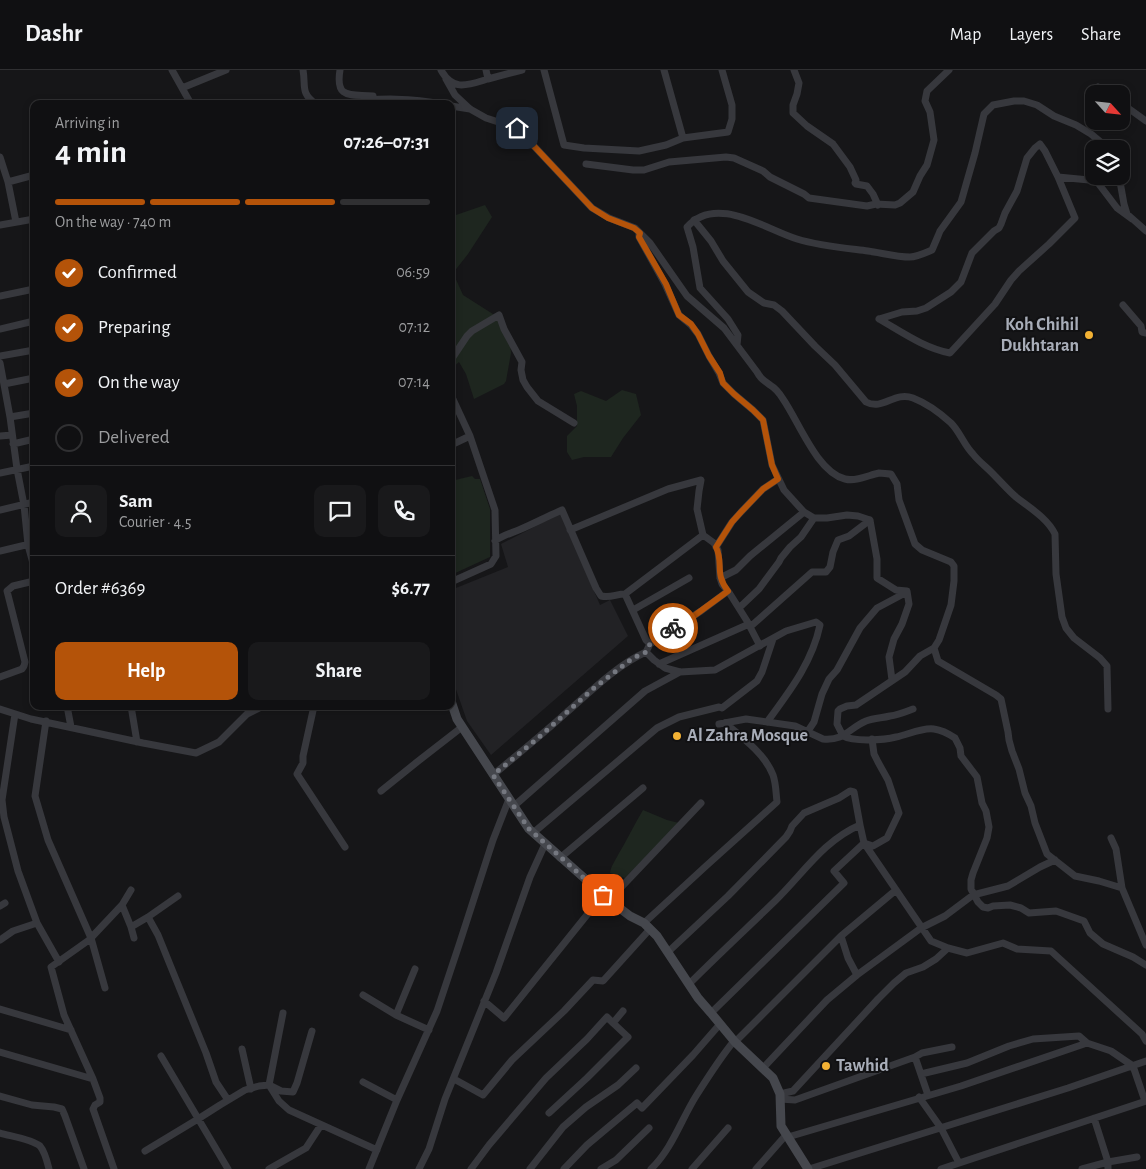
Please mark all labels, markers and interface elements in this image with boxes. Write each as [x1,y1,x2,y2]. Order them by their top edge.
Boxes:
text: Dashr [25,22,82,46]
text: Map [950,26,981,44]
text: Layers [1009,26,1053,44]
text: Share [1081,26,1121,44]
north arrow [1085,85,1130,130]
map controls [1085,85,1130,185]
pin [496,107,538,149]
icon: home [503,114,531,142]
text: Arriving in [55,115,120,131]
text: 07:26–07:31 [343,133,430,152]
text: 4 min [55,136,127,168]
button: layers [1085,140,1130,185]
text: On the way · 740 m [55,214,171,230]
icon: check [55,259,83,287]
text: Confirmed [98,263,177,282]
text: 06:59 [396,264,430,280]
icon: check [55,314,83,342]
place label: Koh Chihil Dukhtaran [1001,316,1079,355]
text: Preparing [98,318,171,337]
text: 07:12 [398,319,430,335]
marker: Koh Chihil Dukhtaran [1083,329,1095,341]
icon: check [55,369,83,397]
text: On the way [98,373,180,392]
text: 07:14 [398,374,430,390]
text: Delivered [98,428,170,447]
button: person [55,485,107,537]
button: chat [314,485,366,537]
button: phone [378,485,430,537]
text: Sam [119,492,153,511]
text: Courier · 4.5 [119,514,191,530]
text: Order #6369 [55,579,145,598]
text: $6.77 [392,579,430,598]
courier [648,603,698,653]
icon: bike [659,614,687,642]
button: Help [55,642,238,700]
button: Share [248,642,430,700]
place label: Al Zahra Mosque [687,727,808,745]
marker: Al Zahra Mosque [671,730,683,742]
pin [582,874,624,916]
icon: bag [589,881,617,909]
place label: Tawhid [836,1057,889,1075]
marker: Tawhid [820,1060,832,1072]

